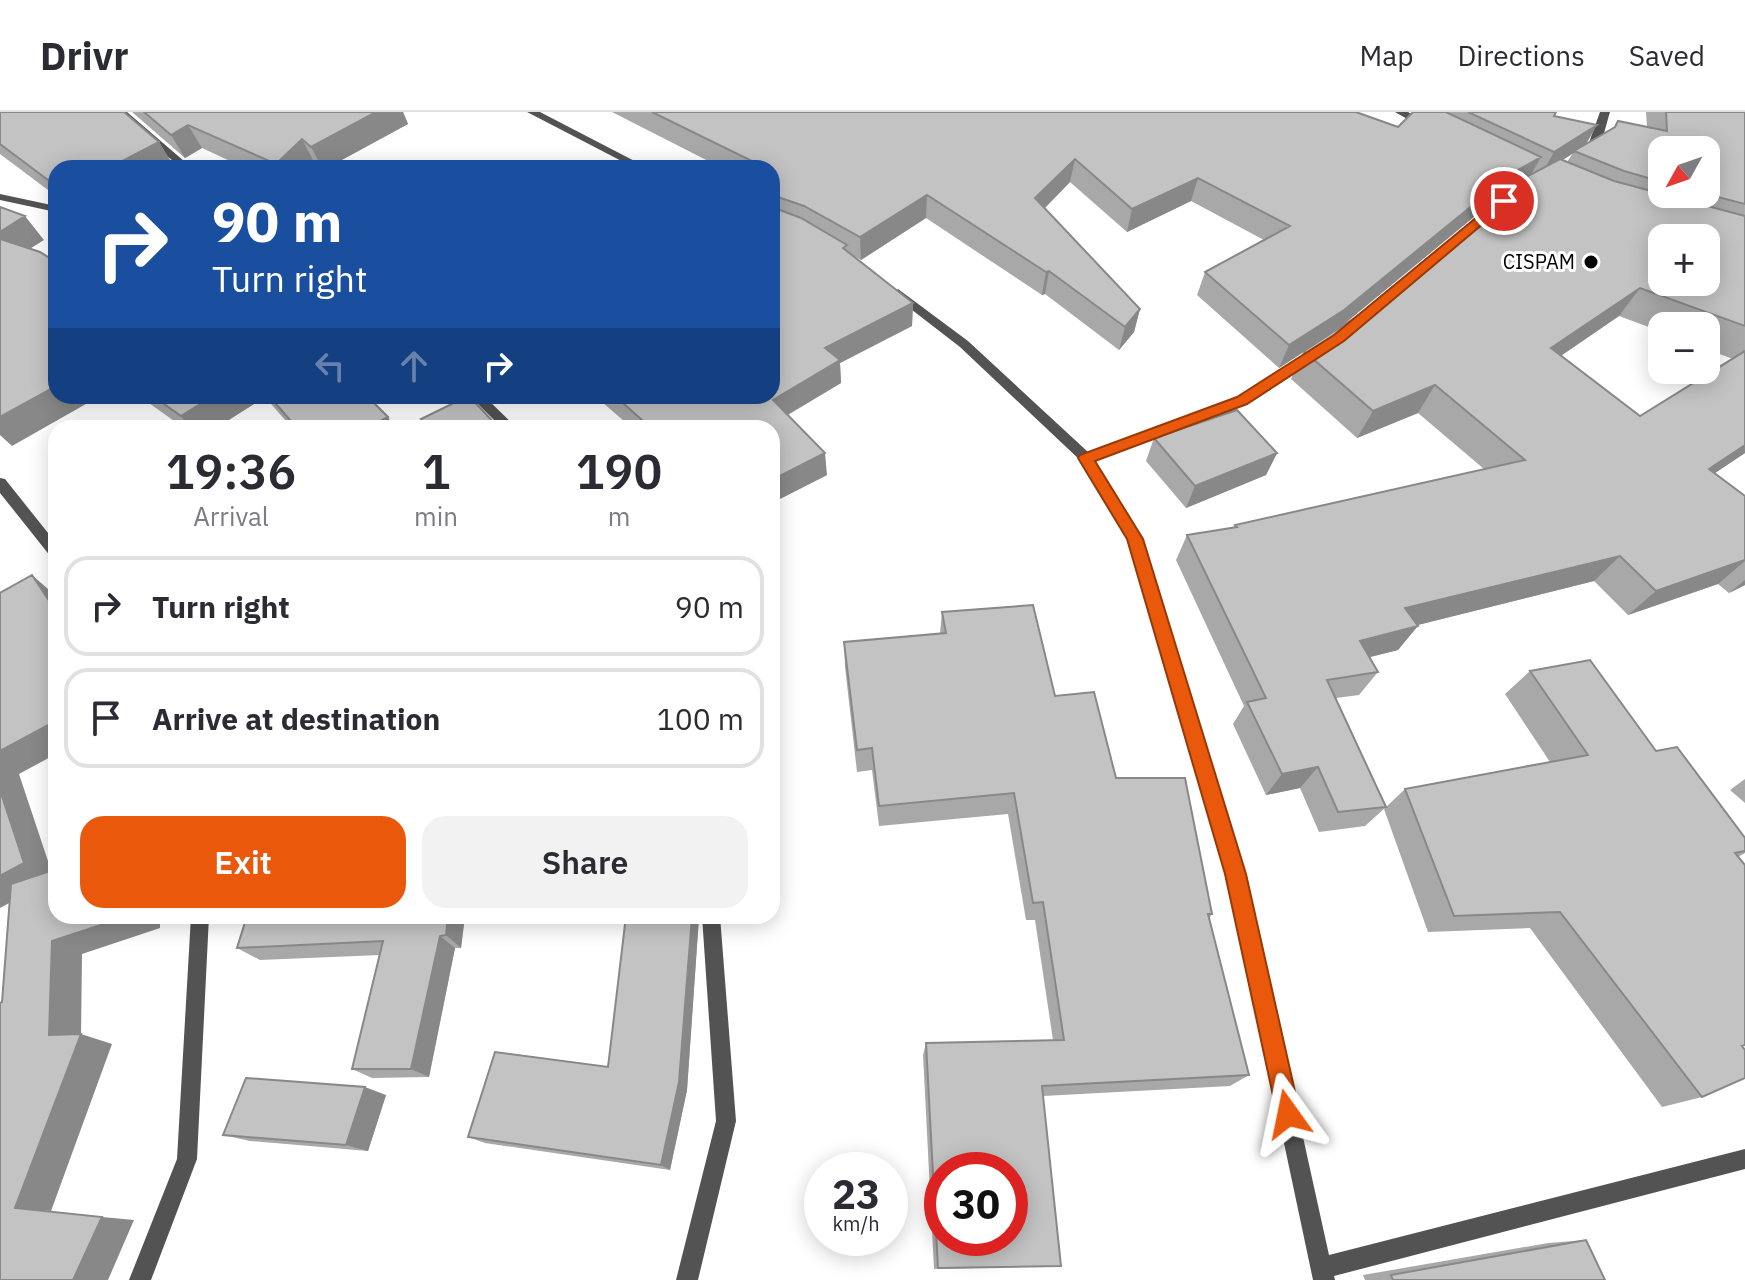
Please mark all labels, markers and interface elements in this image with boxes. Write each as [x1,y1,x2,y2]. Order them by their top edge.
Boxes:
text: Drivr [40,31,129,80]
text: Map [1359,37,1413,74]
text: Directions [1457,37,1585,74]
text: Saved [1629,37,1705,74]
north arrow [1648,136,1720,208]
map controls [1648,136,1720,384]
pin [1470,167,1538,235]
icon: arrive [1482,179,1526,223]
text: 90 m [212,185,342,257]
icon: right [80,192,184,296]
button: + [1648,224,1720,296]
place label: CISPAM [1503,248,1575,275]
marker: CISPAM [1582,253,1600,271]
text: Turn right [212,255,368,302]
button: − [1648,312,1720,384]
icon: left [308,344,352,388]
icon: ahead [392,344,436,388]
icon: right [476,344,520,388]
text: 19:36 [166,440,296,502]
text: 1 [422,440,450,502]
text: 190 [576,440,662,502]
text: Arrival [193,499,269,533]
text: min [414,499,458,533]
text: m [608,499,630,533]
icon: right [84,584,128,628]
text: Turn right [152,587,290,626]
text: 90 m [675,587,744,626]
icon: arrive [84,696,128,740]
text: Arrive at destination [152,699,440,738]
text: 100 m [657,699,744,738]
button: Exit [80,816,406,908]
button: Share [422,816,748,908]
position arrow [1246,1072,1330,1156]
speed limit sign: 30 [924,1152,1028,1256]
text: 23 [832,1168,880,1220]
text: km/h [832,1210,880,1237]

